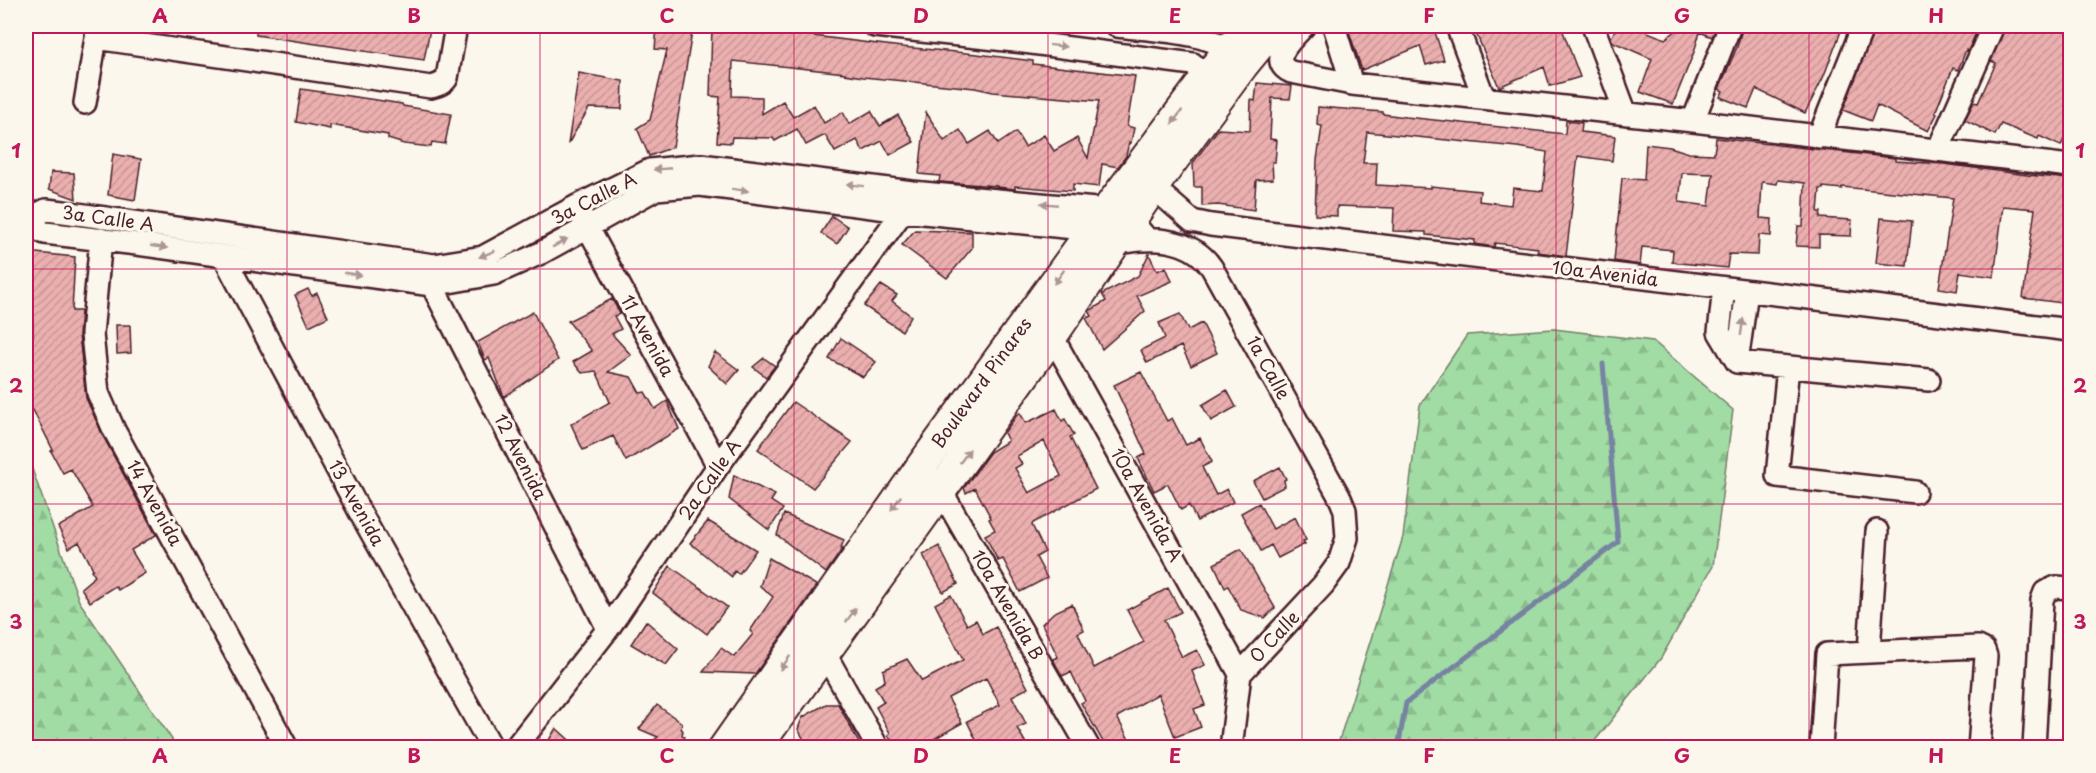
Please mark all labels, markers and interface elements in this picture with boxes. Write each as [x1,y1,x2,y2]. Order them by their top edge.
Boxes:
text: A [152,0,168,30]
text: B [407,0,421,30]
text: C [659,0,675,30]
text: D [913,0,929,30]
text: E [1169,0,1181,30]
text: F [1423,0,1435,30]
text: G [1674,0,1690,30]
text: H [1928,0,1944,30]
one-way arrow [1049,42,1068,51]
one-way arrow [1171,110,1183,125]
text: 1 [11,135,21,165]
text: 1 [2075,135,2085,165]
one-way arrow [652,164,671,174]
street label: 3a Calle A [546,165,641,231]
one-way arrow [846,180,865,189]
one-way arrow [731,185,750,194]
street label: 3a Calle A [60,198,156,237]
one-way arrow [1040,199,1059,209]
one-way arrow [551,238,568,248]
one-way arrow [150,243,169,252]
one-way arrow [478,249,496,259]
street label: 10a Avenida [1551,253,1660,292]
one-way arrow [343,269,362,279]
one-way arrow [1054,270,1066,285]
street label: 11 Avenida [615,289,682,382]
street label: Boulevard Pinares [924,311,1037,453]
one-way arrow [1737,317,1747,336]
street label: 1a Calle [1241,331,1298,404]
text: 2 [9,370,23,400]
text: 2 [2073,370,2087,400]
street label: 12 Avenida [488,408,555,505]
street label: 2a Calle A [671,433,747,525]
street label: 10a Avenida A [1105,442,1190,566]
one-way arrow [959,449,971,465]
street label: 14 Avenida [121,454,190,551]
street label: 13 Avenida [323,454,392,551]
one-way arrow [890,495,902,511]
street label: 10a Avenida B [966,544,1051,665]
street label: 0 Calle [1243,604,1305,668]
text: 3 [9,606,23,636]
text: 3 [2073,606,2087,636]
one-way arrow [845,607,857,623]
one-way arrow [779,655,791,671]
text: A [152,740,168,770]
text: B [407,740,421,770]
text: C [659,740,675,770]
text: D [913,740,929,770]
text: E [1169,740,1181,770]
text: F [1423,740,1435,770]
text: G [1674,740,1690,770]
text: H [1928,740,1944,770]

